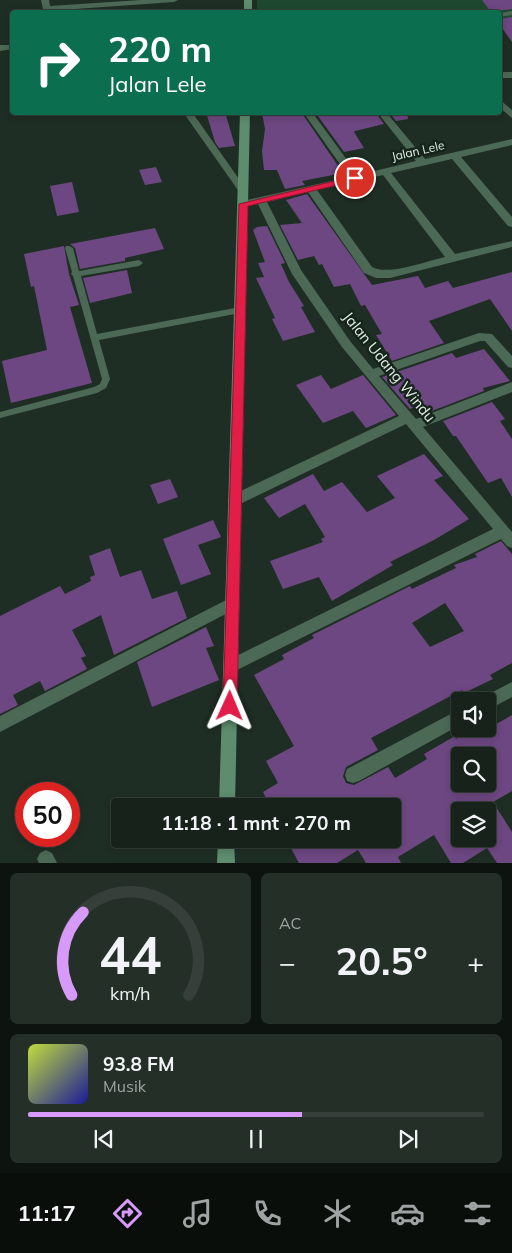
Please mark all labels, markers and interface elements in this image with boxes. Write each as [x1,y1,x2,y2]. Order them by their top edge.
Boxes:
text: 220 m [108,27,212,71]
icon: right [25,30,90,95]
text: Jalan Lele [108,70,207,98]
street label: Jalan Lele [390,137,446,164]
pin [334,157,376,199]
icon: arrive [341,164,369,192]
street label: Jalan Udang Windu [339,308,440,426]
position arrow [203,679,255,731]
map controls [451,692,496,847]
button: sound [451,692,496,737]
button: search [451,747,496,792]
speed limit sign: 50 [15,782,80,847]
button: layers [451,802,496,847]
text: 11:18 · 1 mnt · 270 m [161,811,351,835]
text: AC [279,913,302,933]
text: 44 [99,922,162,987]
text: 20.5° [335,937,428,985]
text: − [279,945,296,980]
text: + [467,945,484,980]
text: km/h [110,982,151,1004]
text: 93.8 FM [103,1052,175,1076]
text: Musik [103,1076,146,1096]
icon: previous [90,1125,118,1153]
icon: pause [242,1125,270,1153]
icon: next [394,1125,422,1153]
icon: directions [110,1196,145,1231]
icon: music [180,1196,215,1231]
icon: phone [250,1196,285,1231]
icon: climate [320,1196,355,1231]
icon: car [390,1196,425,1231]
icon: filters [460,1196,495,1231]
text: 11:17 [17,1199,76,1227]

